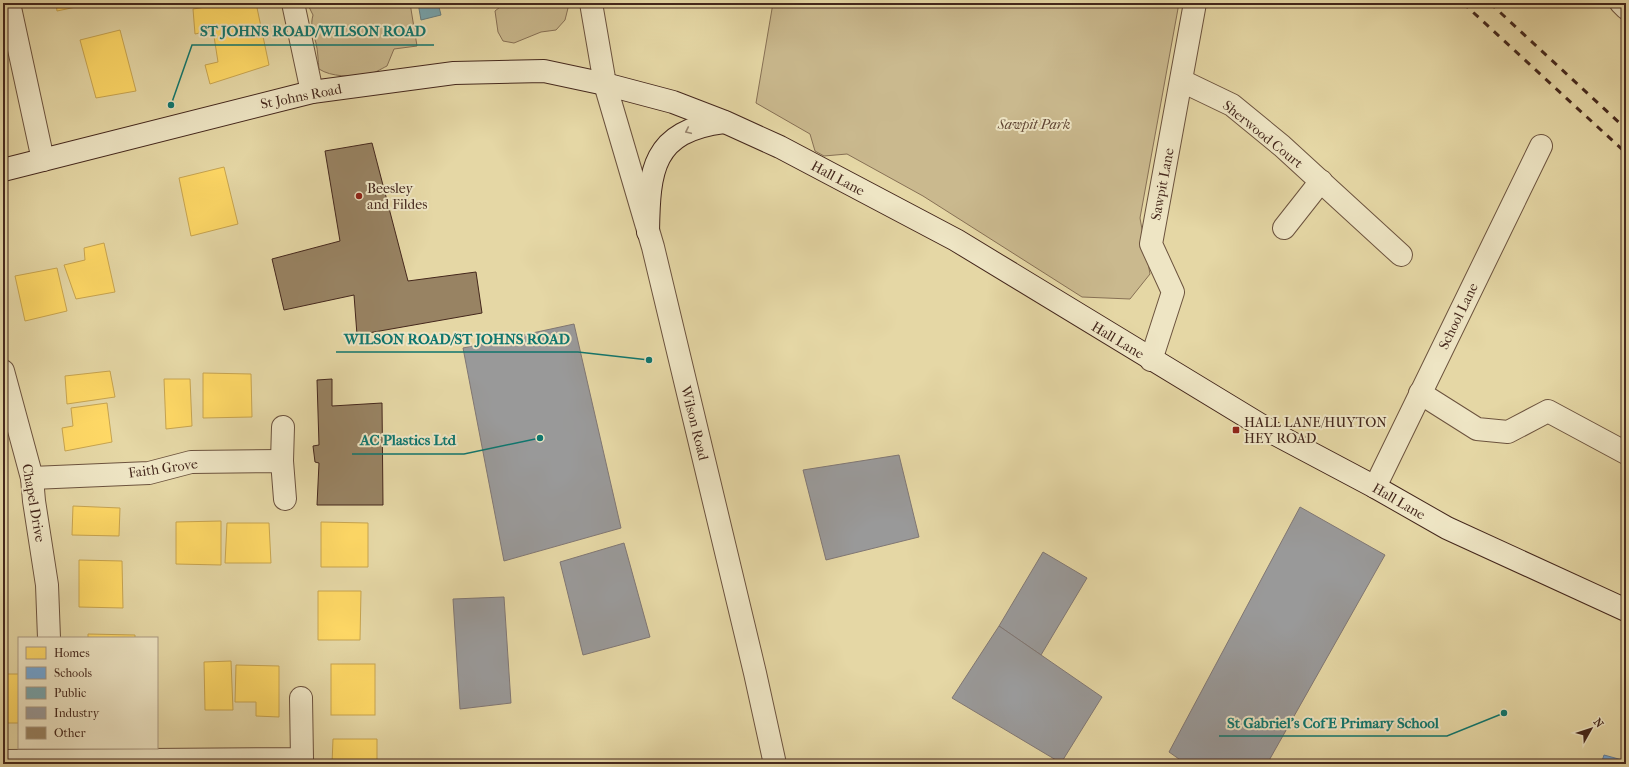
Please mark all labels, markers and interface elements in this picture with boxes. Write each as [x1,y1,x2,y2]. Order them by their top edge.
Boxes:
callout: ST JOHNS ROAD/WILSON ROAD [192,18,434,45]
text: ST JOHNS ROAD/WILSON ROAD [200,22,427,40]
street label: St Johns Road [259,80,344,113]
street label: Sherwood Court [1219,97,1306,172]
park label: Sawpit Park [997,116,1070,133]
one-way arrow [685,126,692,134]
street label: Sawpit Lane [1147,146,1178,222]
street label: Hall Lane [808,157,868,200]
place label: Beesley and Fildes [367,180,427,213]
marker: Beesley and Fildes [354,191,364,201]
street label: School Lane [1435,280,1482,352]
street label: Hall Lane [1088,318,1147,363]
callout: WILSON ROAD/ST JOHNS ROAD [336,325,578,352]
text: WILSON ROAD/ST JOHNS ROAD [343,330,571,348]
street label: Wilson Road [677,383,712,462]
place label: HALL LANE/HUYTON HEY ROAD [1244,414,1387,447]
marker: HALL LANE/HUYTON HEY ROAD [1231,425,1241,435]
callout: AC Plastics Ltd [352,427,464,454]
text: AC Plastics Ltd [359,431,457,449]
street label: Faith Grove [127,455,199,482]
street label: Chapel Drive [18,463,49,544]
street label: Hall Lane [1369,480,1428,523]
legend [18,637,158,749]
text: Homes [54,646,90,660]
text: Schools [54,666,93,680]
text: Public [54,686,86,700]
text: Industry [54,706,100,720]
callout: St Gabriel's CofE Primary School [1219,709,1447,736]
north arrow [1571,709,1611,749]
text: St Gabriel's CofE Primary School [1227,714,1440,732]
text: N [1591,716,1606,731]
text: Other [54,726,86,740]

